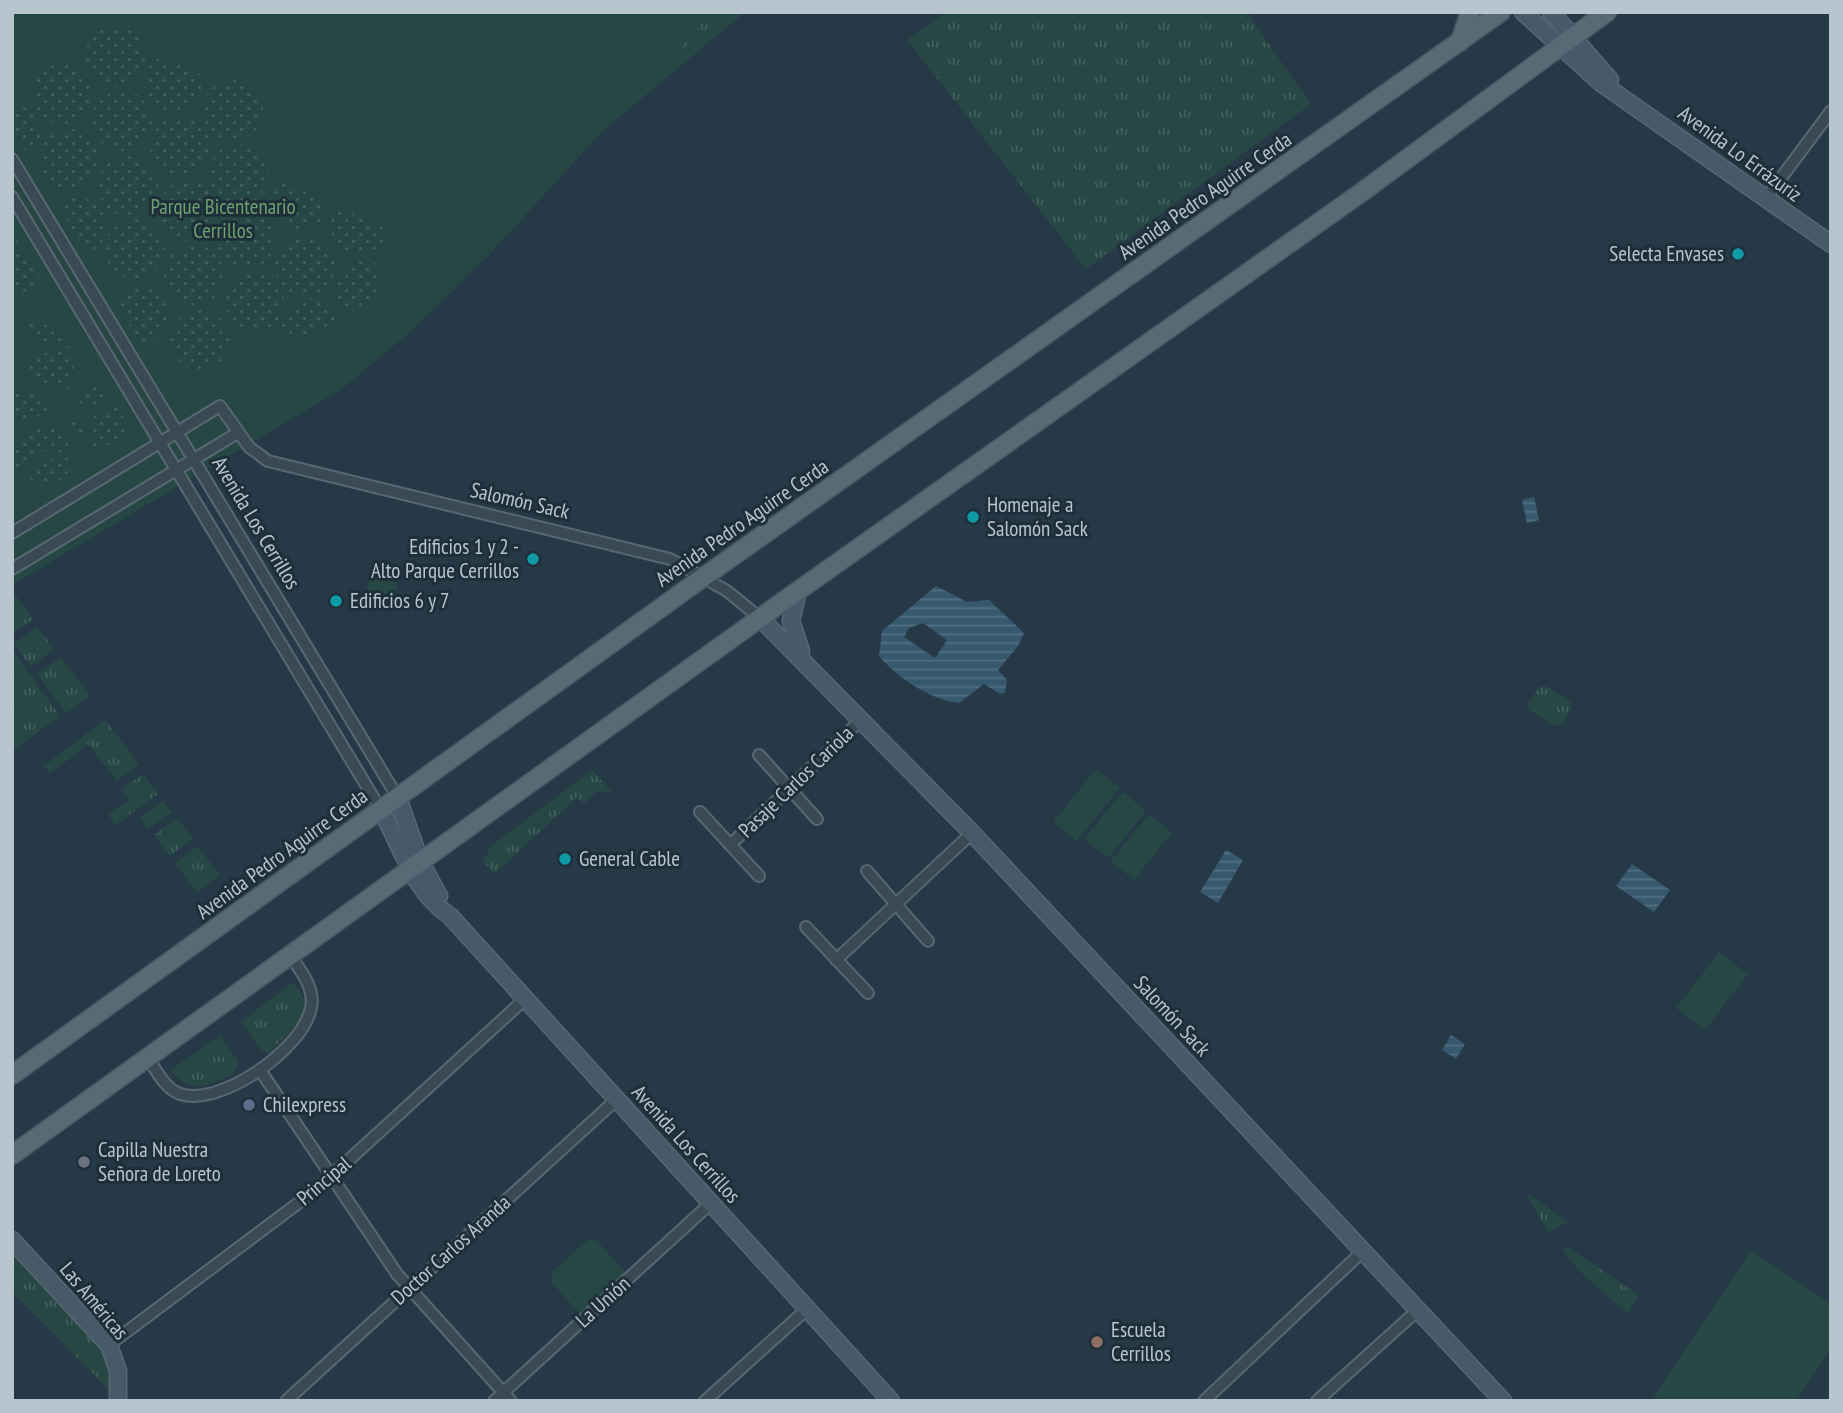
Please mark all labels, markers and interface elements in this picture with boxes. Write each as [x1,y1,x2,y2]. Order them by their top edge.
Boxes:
street label: Avenida Lo Errázuriz [1673,100,1808,208]
street label: Avenida Pedro Aguirre Cerda [1113,126,1297,265]
park label: Parque Bicentenario Cerrillos [150,193,296,244]
place label: Selecta Envases [1609,240,1724,267]
marker: Selecta Envases [1730,246,1746,262]
street label: Avenida Los Cerrillos [206,452,307,594]
street label: Avenida Pedro Aguirre Cerda [650,453,834,592]
street label: Salomón Sack [468,476,572,525]
place label: Homenaje a Salomón Sack [987,491,1088,542]
marker: Homenaje a Salomón Sack [965,509,981,525]
place label: Edificios 1 y 2 - Alto Parque Cerrillos [371,533,519,584]
marker: Edificios 1 y 2 - Alto Parque Cerrillos [525,551,541,567]
place label: Edificios 6 y 7 [350,587,449,614]
marker: Edificios 6 y 7 [328,593,344,609]
street label: Pasaje Carlos Cariola [732,720,859,843]
street label: Avenida Pedro Aguirre Cerda [191,782,373,925]
place label: General Cable [579,845,680,872]
marker: General Cable [557,851,573,867]
street label: Salomón Sack [1128,970,1217,1062]
street label: Avenida Los Cerrillos [626,1079,747,1208]
place label: Chilexpress [263,1091,346,1118]
marker: Chilexpress [241,1097,257,1113]
place label: Capilla Nuestra Señora de Loreto [98,1136,221,1187]
street label: Principal [291,1150,357,1211]
marker: Capilla Nuestra Señora de Loreto [76,1154,92,1170]
street label: Doctor Carlos Aranda [385,1189,516,1310]
street label: Las Américas [54,1256,135,1345]
street label: La Unión [570,1270,636,1333]
place label: Escuela Cerrillos [1111,1316,1171,1367]
marker: Escuela Cerrillos [1089,1334,1105,1350]

